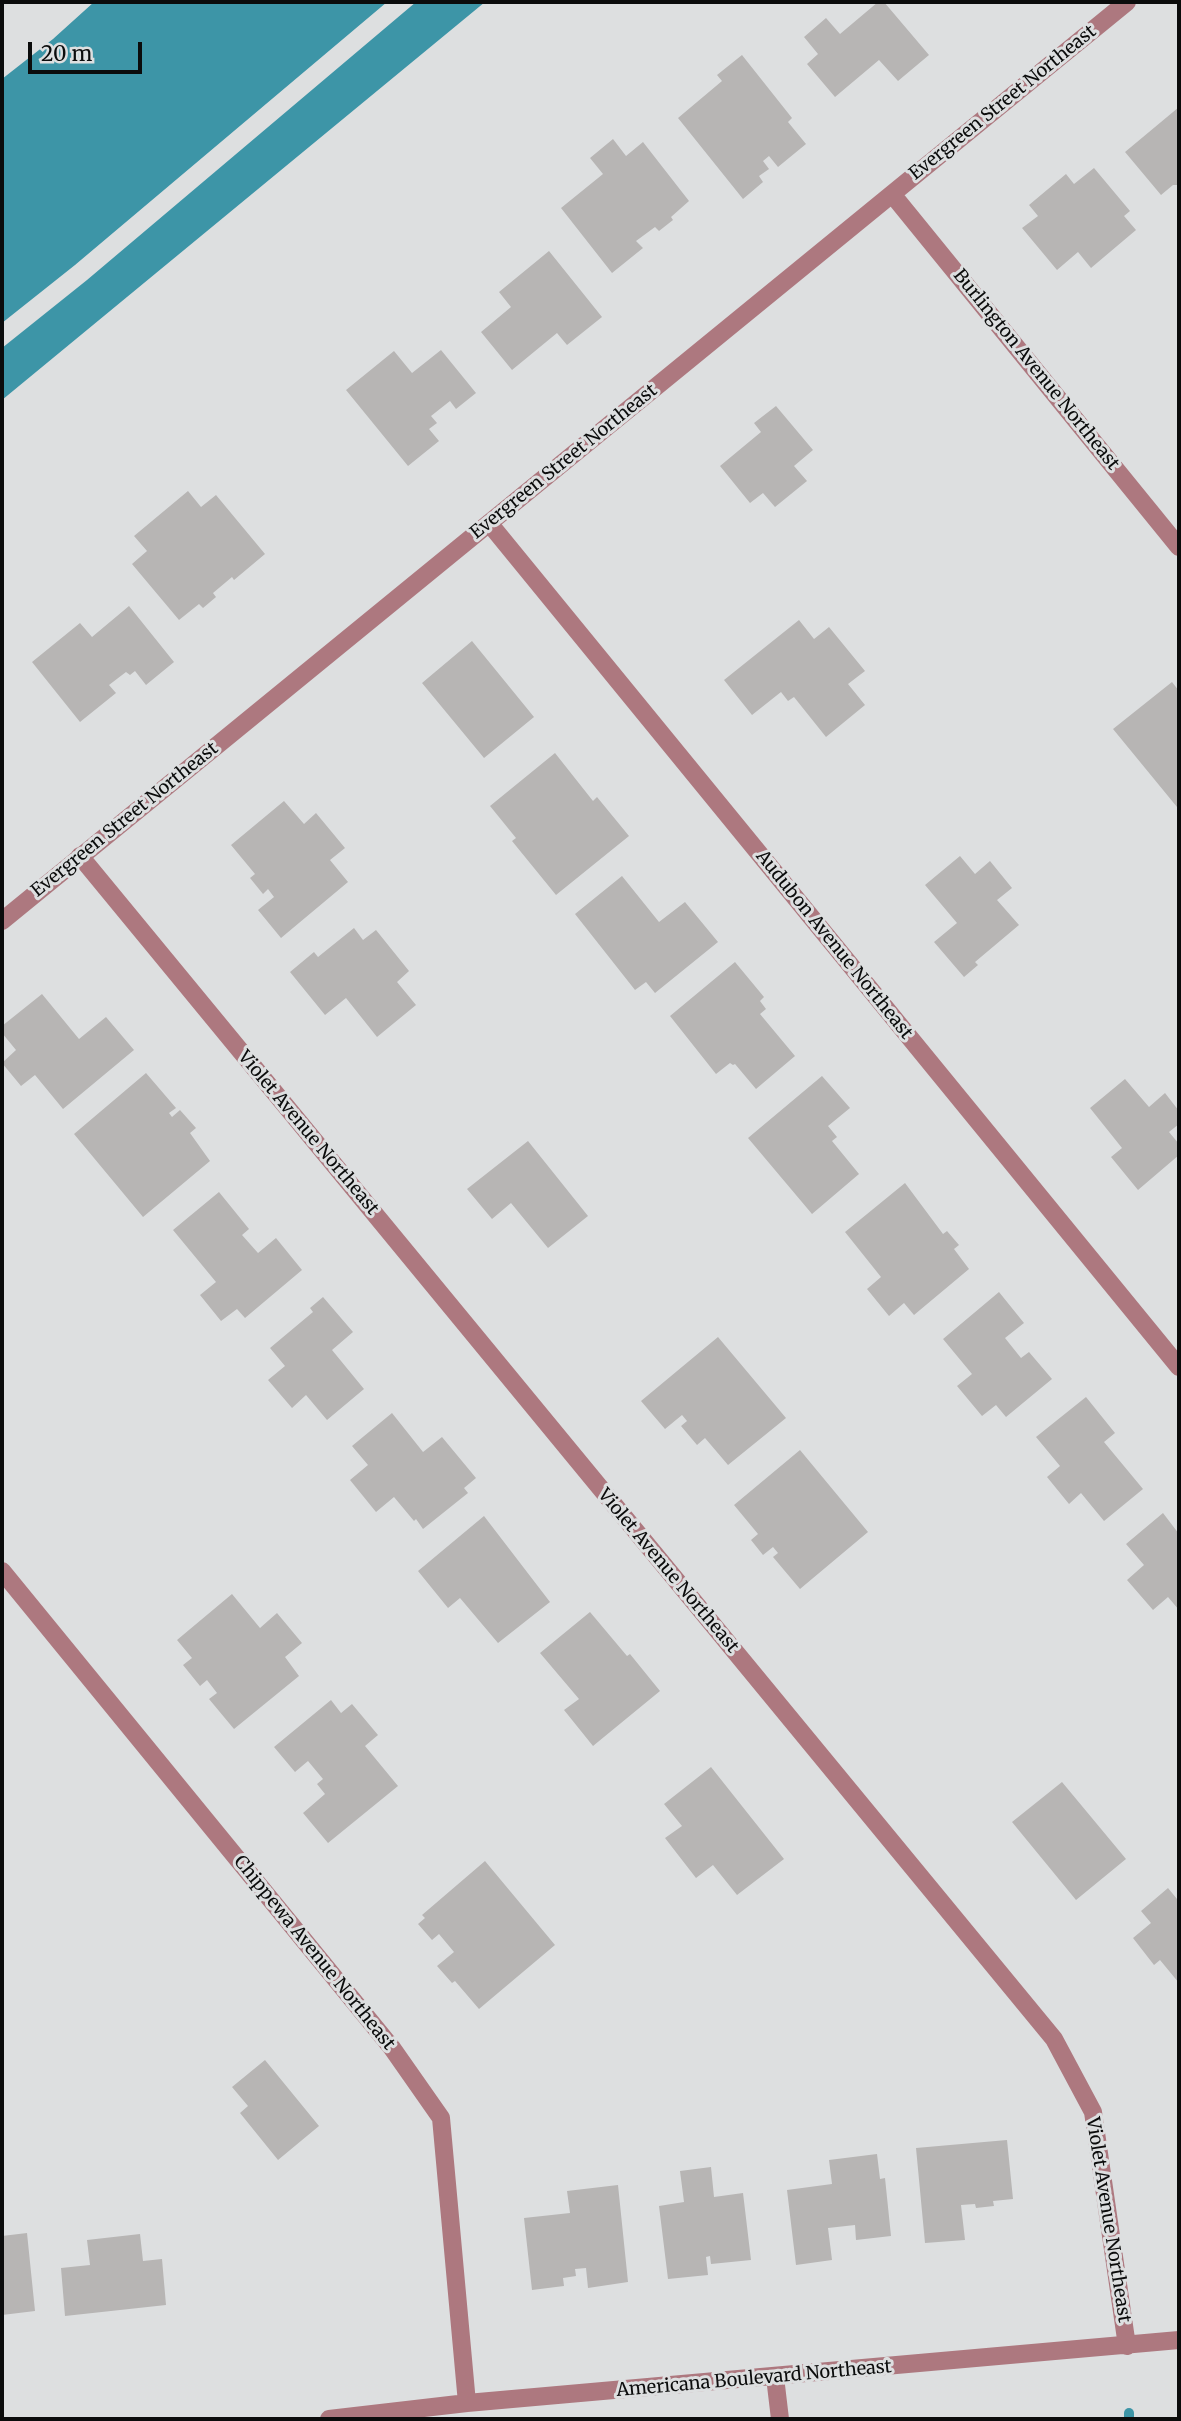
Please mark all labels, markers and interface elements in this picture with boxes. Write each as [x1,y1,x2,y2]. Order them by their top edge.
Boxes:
street label: Evergreen Street Northeast [905,21,1101,185]
scale bar [32,28,145,72]
text: 20 m [41,40,92,67]
street label: Burlington Avenue Northeast [948,265,1124,475]
street label: Evergreen Street Northeast [466,380,662,544]
street label: Evergreen Street Northeast [27,738,223,902]
street label: Audubon Avenue Northeast [751,846,917,1044]
street label: Violet Avenue Northeast [233,1047,383,1219]
street label: Violet Avenue Northeast [593,1485,743,1657]
street label: Chippewa Avenue Northeast [229,1851,399,2055]
street label: Violet Avenue Northeast [1081,2116,1135,2324]
street label: Americana Boulevard Northeast [616,2356,892,2402]

